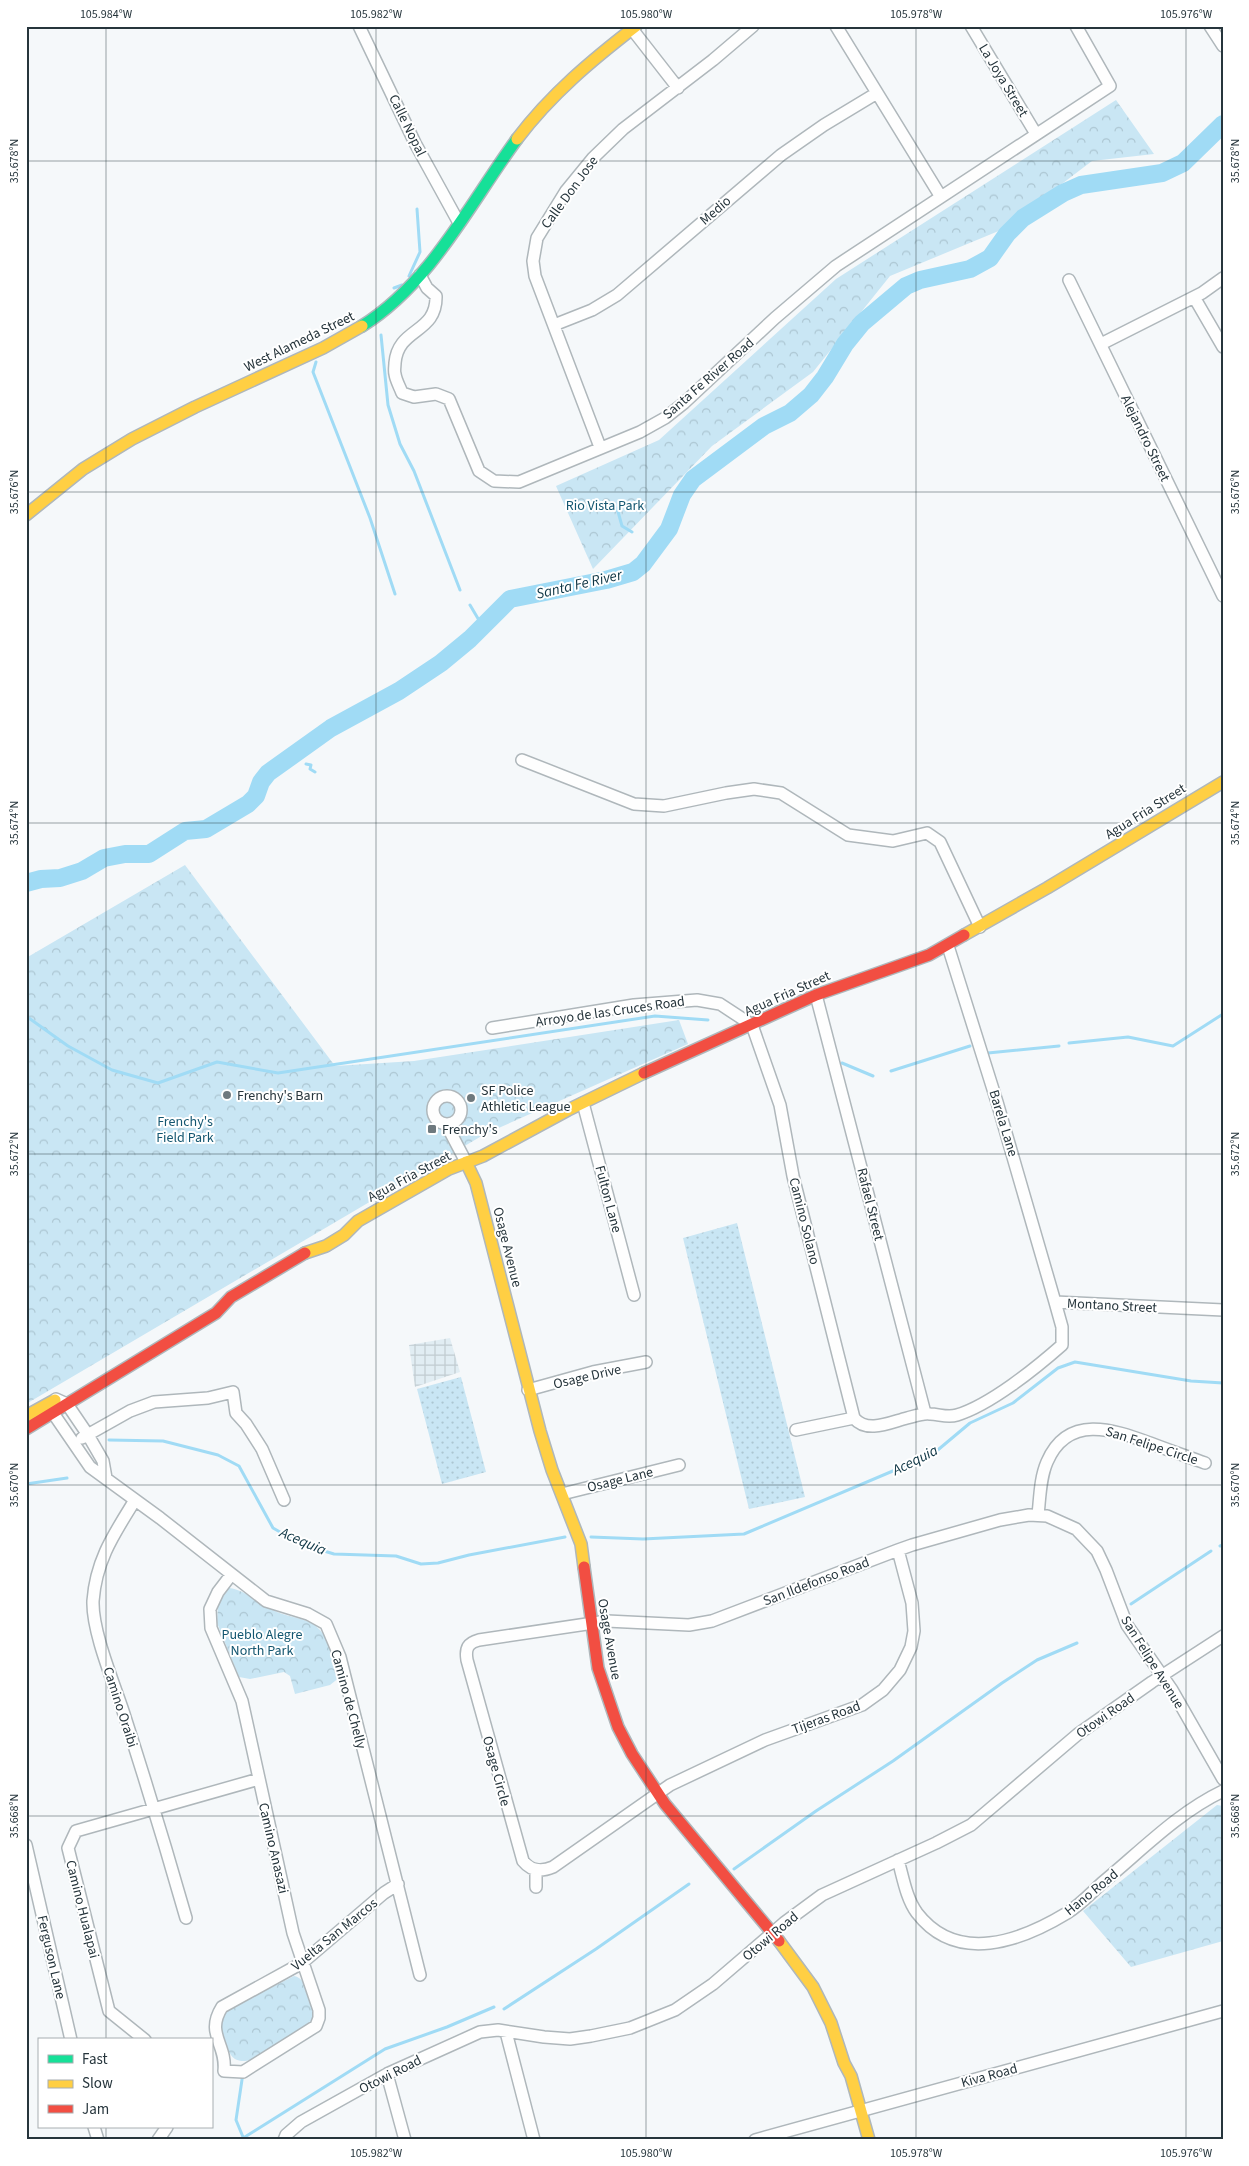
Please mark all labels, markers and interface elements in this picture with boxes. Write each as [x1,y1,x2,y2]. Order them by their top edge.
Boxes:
text: 105.984°W [80,6,133,23]
text: 105.982°W [350,6,403,23]
text: 105.980°W [620,6,673,23]
text: 105.978°W [890,6,943,23]
text: 105.976°W [1160,6,1213,23]
street label: La Joya Street [973,40,1033,121]
street label: Calle Nopal [383,91,431,160]
text: 35.678°N [6,139,23,183]
text: 35.678°N [1227,139,1244,183]
street label: Calle Don Jose [537,152,603,233]
street label: Medio [696,191,736,230]
street label: West Alameda Street [241,306,358,377]
street label: Santa Fe River Road [659,333,759,424]
street label: Alejandro Street [1115,392,1175,485]
text: 35.676°N [6,470,23,514]
text: 35.676°N [1227,470,1244,514]
park label: Rio Vista Park [566,496,644,516]
water label: Santa Fe River [534,564,625,605]
street label: Agua Fria Street [1101,779,1190,845]
text: 35.674°N [6,801,23,845]
text: 35.674°N [1227,801,1244,845]
street label: Agua Fria Street [741,966,834,1022]
street label: Arroyo de las Cruces Road [534,992,686,1032]
place label: SF Police Athletic League [481,1081,571,1117]
place label: Frenchy's Barn [237,1086,323,1106]
street label: Barela Lane [983,1087,1023,1159]
marker: Frenchy's Barn [221,1089,233,1101]
marker: SF Police Athletic League [465,1092,477,1104]
park label: Frenchy's Field Park [156,1112,214,1148]
place label: Frenchy's [442,1120,498,1140]
marker: Frenchy's [426,1123,438,1135]
text: 35.672°N [6,1132,23,1176]
text: 35.672°N [1227,1132,1244,1176]
street label: Agua Fria Street [364,1146,455,1207]
street label: Fulton Lane [589,1163,627,1235]
street label: Rafael Street [851,1166,889,1243]
street label: Camino Solano [784,1176,825,1267]
street label: Osage Avenue [487,1205,527,1289]
street label: Montano Street [1066,1294,1158,1318]
street label: Osage Drive [551,1359,623,1394]
street label: San Felipe Circle [1103,1422,1201,1470]
water label: Acequia [888,1440,942,1481]
street label: Osage Lane [585,1462,655,1498]
text: 35.670°N [6,1463,23,1507]
text: 35.670°N [1227,1463,1244,1507]
water label: Acequia [275,1522,329,1561]
street label: San Ildefonso Road [760,1552,872,1611]
street label: Osage Avenue [592,1597,626,1681]
street label: San Felipe Avenue [1115,1612,1189,1713]
park label: Pueblo Alegre North Park [222,1625,302,1661]
street label: Camino de Chelly [325,1647,371,1751]
street label: Camino Oraibi [98,1664,142,1750]
street label: Otowi Road [1072,1688,1139,1743]
street label: Tijeras Road [789,1696,863,1740]
street label: Osage Circle [477,1734,515,1809]
text: 35.668°N [6,1794,23,1838]
text: 35.668°N [1227,1794,1244,1838]
street label: Camino Anasazi [253,1801,293,1896]
street label: Camino Hualapai [60,1858,104,1960]
street label: Hano Road [1060,1865,1123,1921]
street label: Vuelta San Marcos [287,1894,382,1976]
street label: Otowi Road [738,1907,803,1966]
street label: Ferguson Lane [32,1913,70,2001]
legend [38,2038,212,2128]
text: Fast [82,2049,108,2070]
street label: Otowi Road [356,2051,425,2099]
street label: Kiva Road [959,2059,1020,2093]
text: Slow [82,2073,113,2094]
text: Jam [82,2099,109,2120]
text: 105.982°W [350,2145,403,2162]
text: 105.980°W [620,2145,673,2162]
text: 105.978°W [890,2145,943,2162]
text: 105.976°W [1160,2145,1213,2162]

